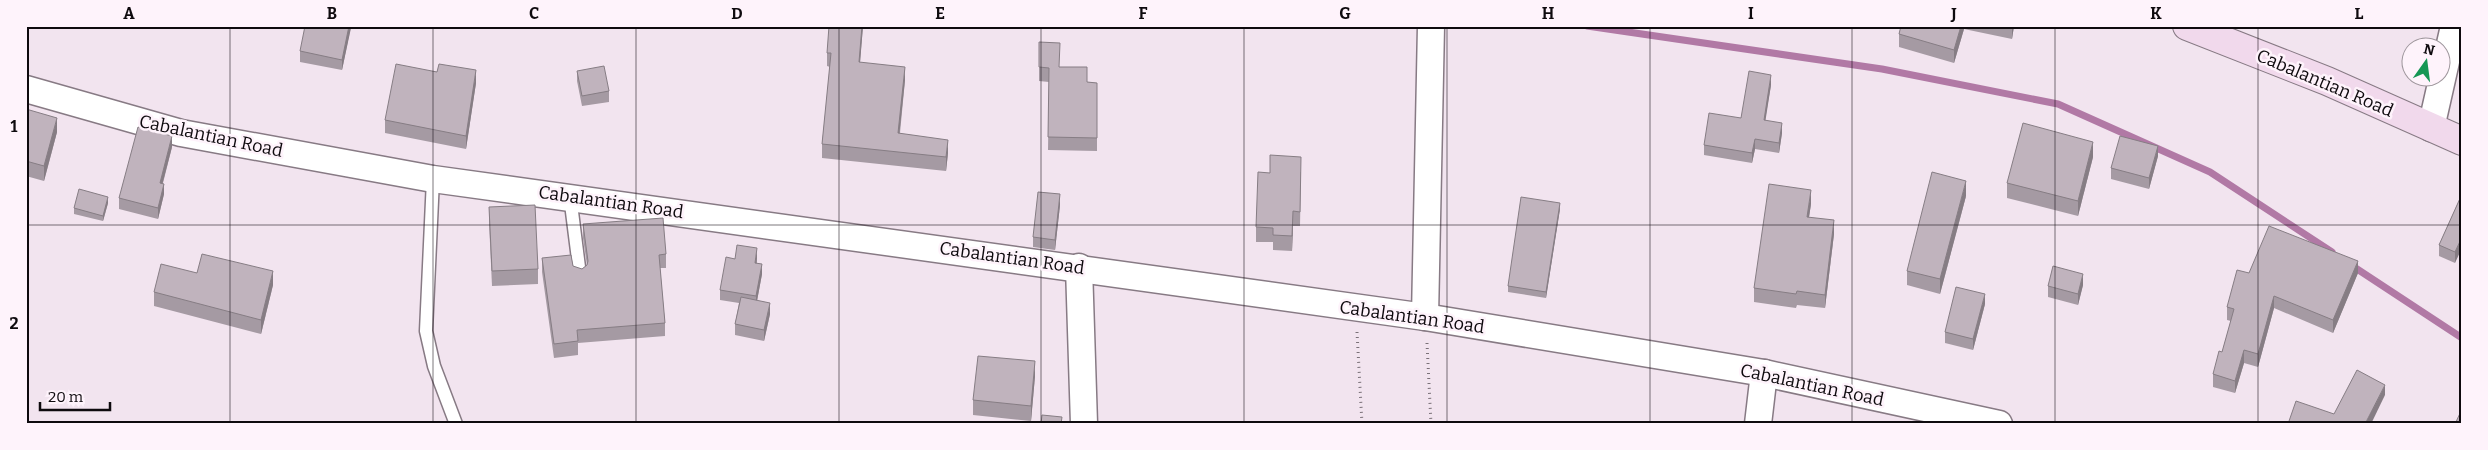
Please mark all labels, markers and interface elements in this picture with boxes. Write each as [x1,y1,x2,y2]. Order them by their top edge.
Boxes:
text: A [123,4,135,23]
text: B [327,4,337,23]
text: C [529,4,539,23]
text: D [731,4,743,23]
text: E [935,4,945,23]
text: F [1139,4,1148,23]
text: G [1339,4,1351,23]
text: H [1542,4,1555,23]
text: I [1748,4,1754,23]
text: J [1950,4,1957,23]
text: K [2150,4,2162,23]
text: L [2355,4,2364,23]
north arrow [2400,38,2450,88]
text: N [2422,40,2437,59]
street label: Cabalantian Road [2253,44,2397,122]
street label: Cabalantian Road [137,110,285,162]
text: 1 [11,117,18,136]
street label: Cabalantian Road [537,181,685,223]
street label: Cabalantian Road [938,237,1086,279]
street label: Cabalantian Road [1338,296,1486,338]
text: 2 [9,314,19,333]
street label: Cabalantian Road [1738,359,1886,411]
scale bar [40,380,110,412]
text: 20 m [48,388,84,406]

